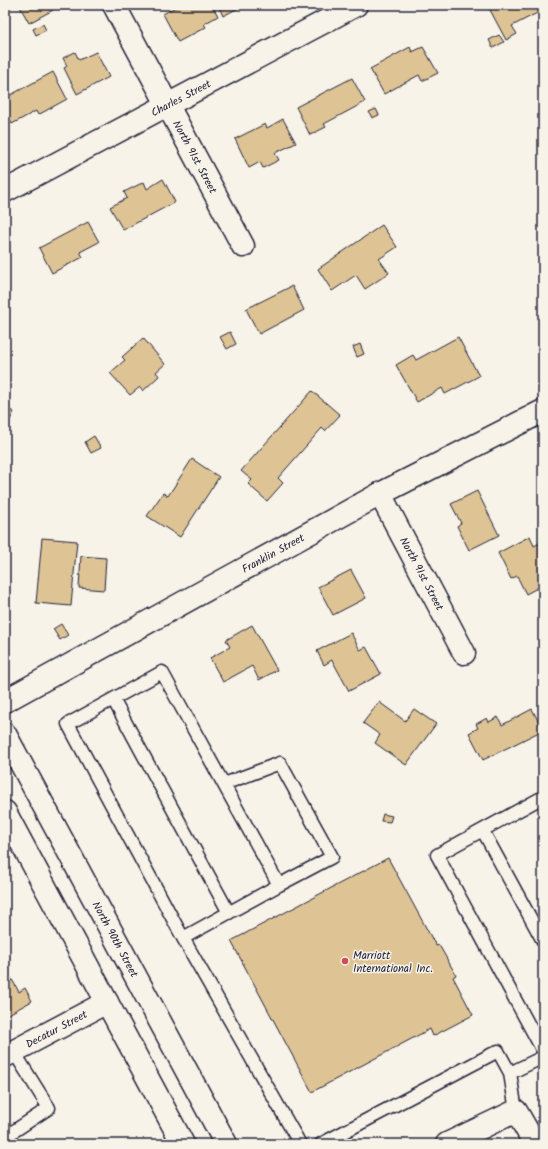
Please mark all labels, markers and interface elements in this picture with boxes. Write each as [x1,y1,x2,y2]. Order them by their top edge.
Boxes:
street label: Charles Street [148,75,215,122]
street label: North 91st Street [167,117,222,198]
street label: Franklin Street [239,529,309,579]
street label: North 91st Street [394,534,448,615]
street label: North 90th Street [87,898,143,982]
place label: Marriott International Inc. [353,947,433,978]
marker: Marriott International Inc. [340,956,350,966]
street label: Decatur Street [23,1006,92,1054]

